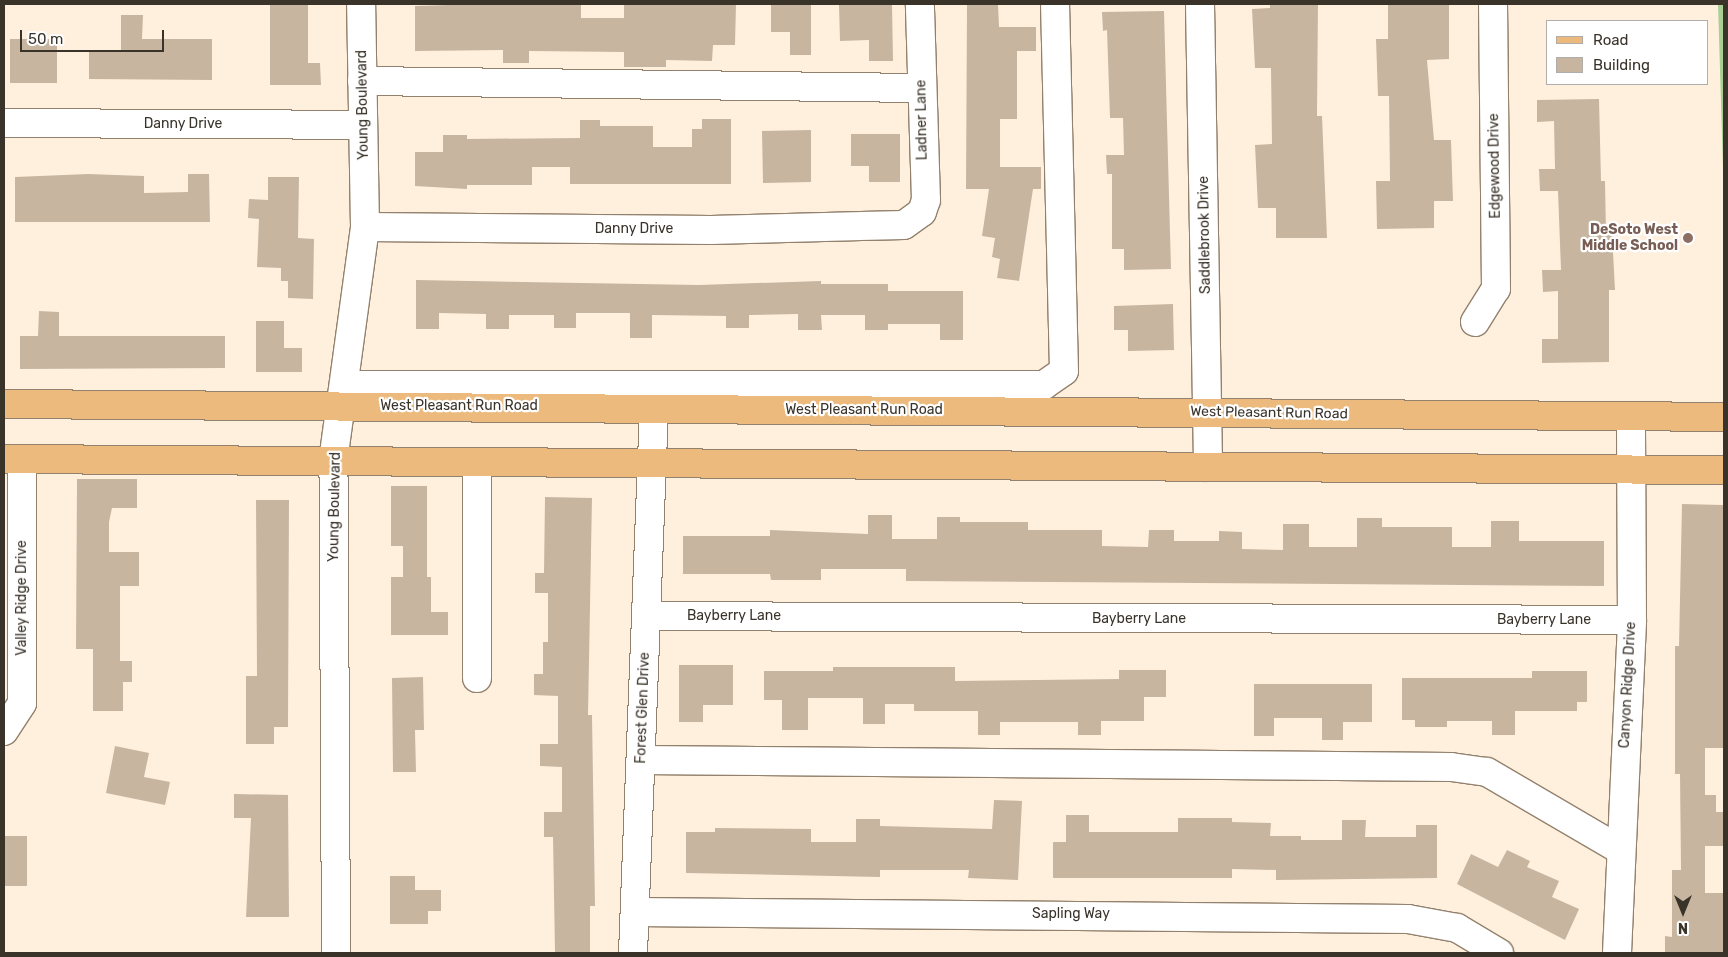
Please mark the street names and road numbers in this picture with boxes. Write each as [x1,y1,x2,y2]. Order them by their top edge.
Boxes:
street label: Young Boulevard [354,50,372,160]
street label: Ladner Lane [913,79,931,161]
street label: Edgewood Drive [1486,113,1504,219]
street label: Danny Drive [144,116,222,132]
street label: Saddlebrook Drive [1196,176,1214,294]
street label: Danny Drive [595,221,673,237]
street label: West Pleasant Run Road [380,398,538,414]
street label: West Pleasant Run Road [785,402,943,418]
street label: West Pleasant Run Road [1190,403,1348,423]
street label: Young Boulevard [326,452,344,562]
street label: Valley Ridge Drive [14,540,30,656]
street label: Bayberry Lane [687,608,781,624]
street label: Bayberry Lane [1092,611,1186,627]
street label: Bayberry Lane [1497,612,1591,628]
street label: Canyon Ridge Drive [1616,621,1640,749]
street label: Forest Glen Drive [633,652,653,764]
street label: Sapling Way [1032,906,1110,922]

